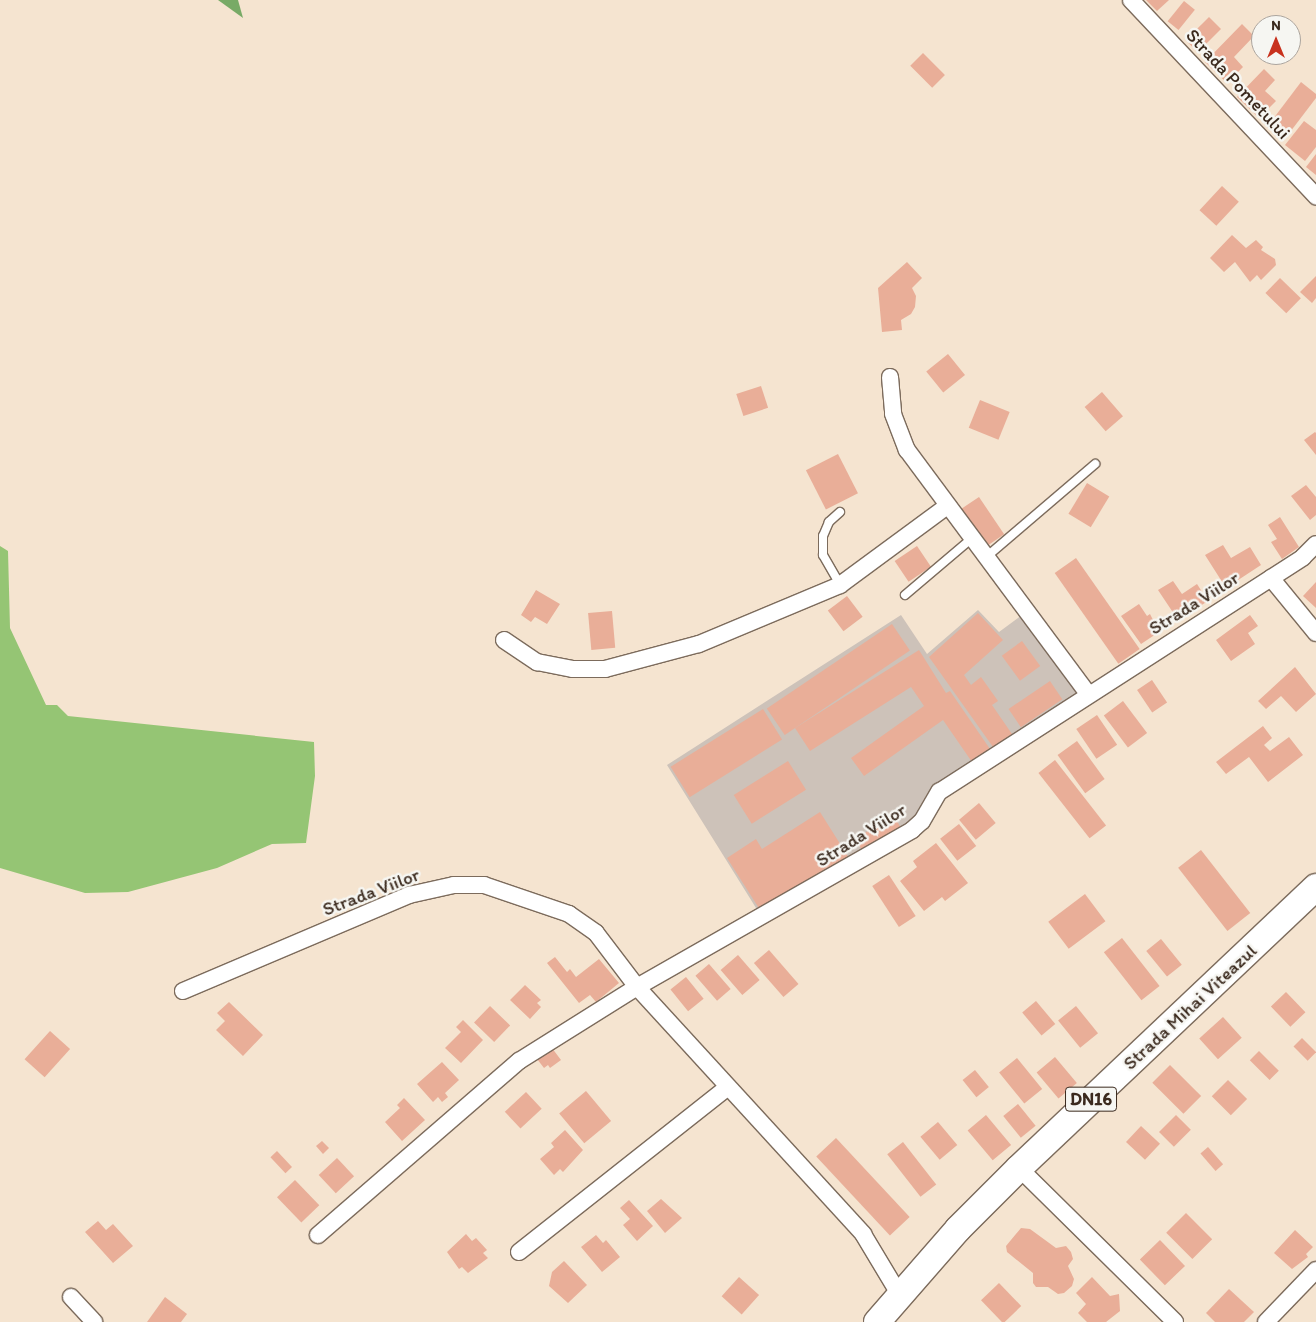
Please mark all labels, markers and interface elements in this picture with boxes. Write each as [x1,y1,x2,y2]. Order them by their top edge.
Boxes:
north arrow [1251,15,1301,65]
text: N [1271,17,1281,34]
street label: Strada Pometului [1181,24,1295,144]
street label: Strada Viilor [1145,566,1243,640]
street label: Strada Viilor [812,798,910,872]
street label: Strada Viilor [319,863,423,921]
street label: Strada Mihai Viteazul [1119,939,1261,1075]
road number: DN16 [1065,1084,1117,1114]

